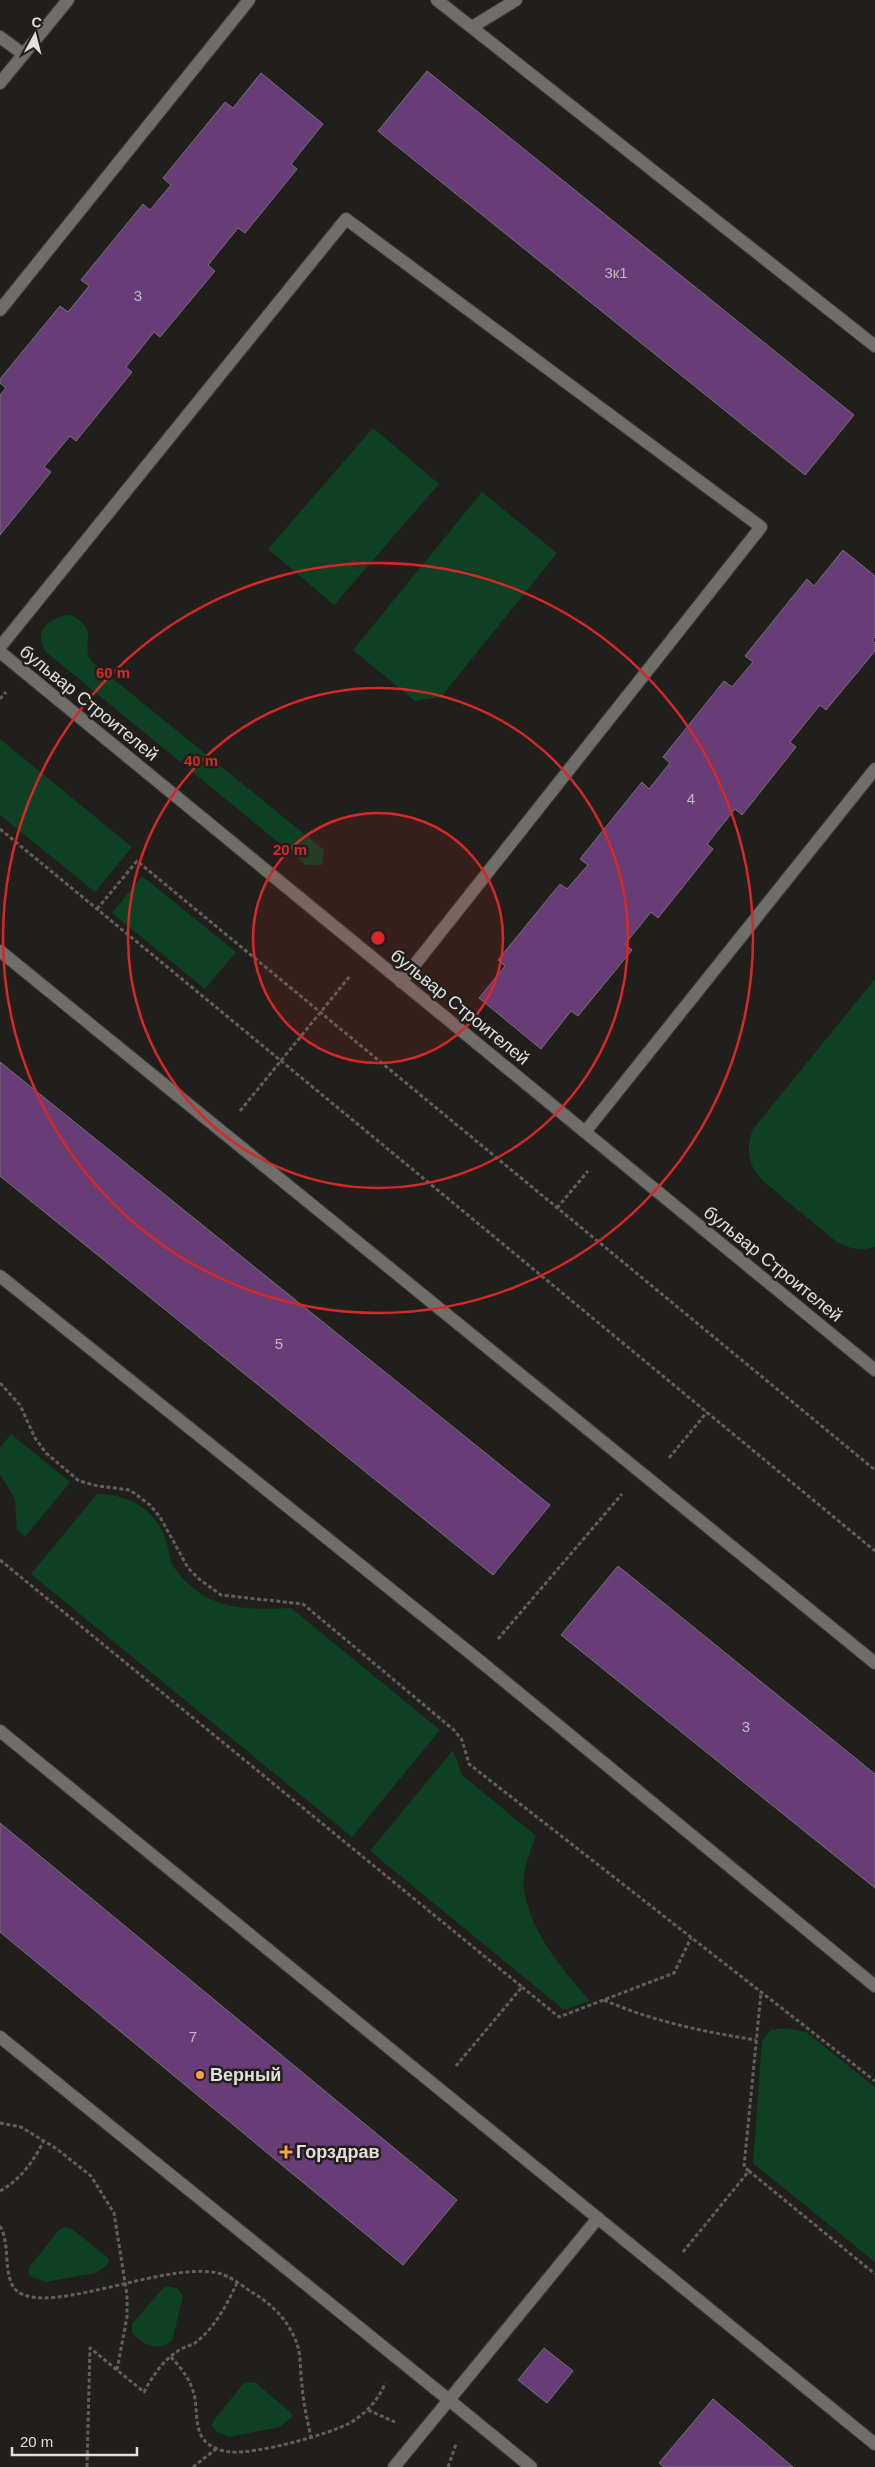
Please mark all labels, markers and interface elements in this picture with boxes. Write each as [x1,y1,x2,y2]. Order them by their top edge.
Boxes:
north arrow [10,10,60,60]
text: С [31,14,43,31]
house number: 3к1 [604,264,628,281]
house number: 3 [134,287,142,304]
street label: бульвар Строителей [16,641,162,765]
text: 60 m [96,664,130,681]
text: 40 m [184,752,218,769]
house number: 4 [687,790,695,807]
text: 20 m [273,841,307,858]
centre of rings [369,929,387,947]
street label: бульвар Строителей [387,945,533,1069]
street label: бульвар Строителей [700,1202,846,1326]
house number: 5 [275,1335,283,1352]
house number: 3 [742,1718,750,1735]
house number: 7 [189,2028,197,2045]
place label: Верный [210,2065,281,2085]
marker: Верный [194,2069,206,2081]
place label: Горздрав [296,2142,380,2162]
marker: Горздрав [280,2146,292,2158]
scale bar [12,2424,138,2456]
text: 20 m [20,2433,53,2450]

